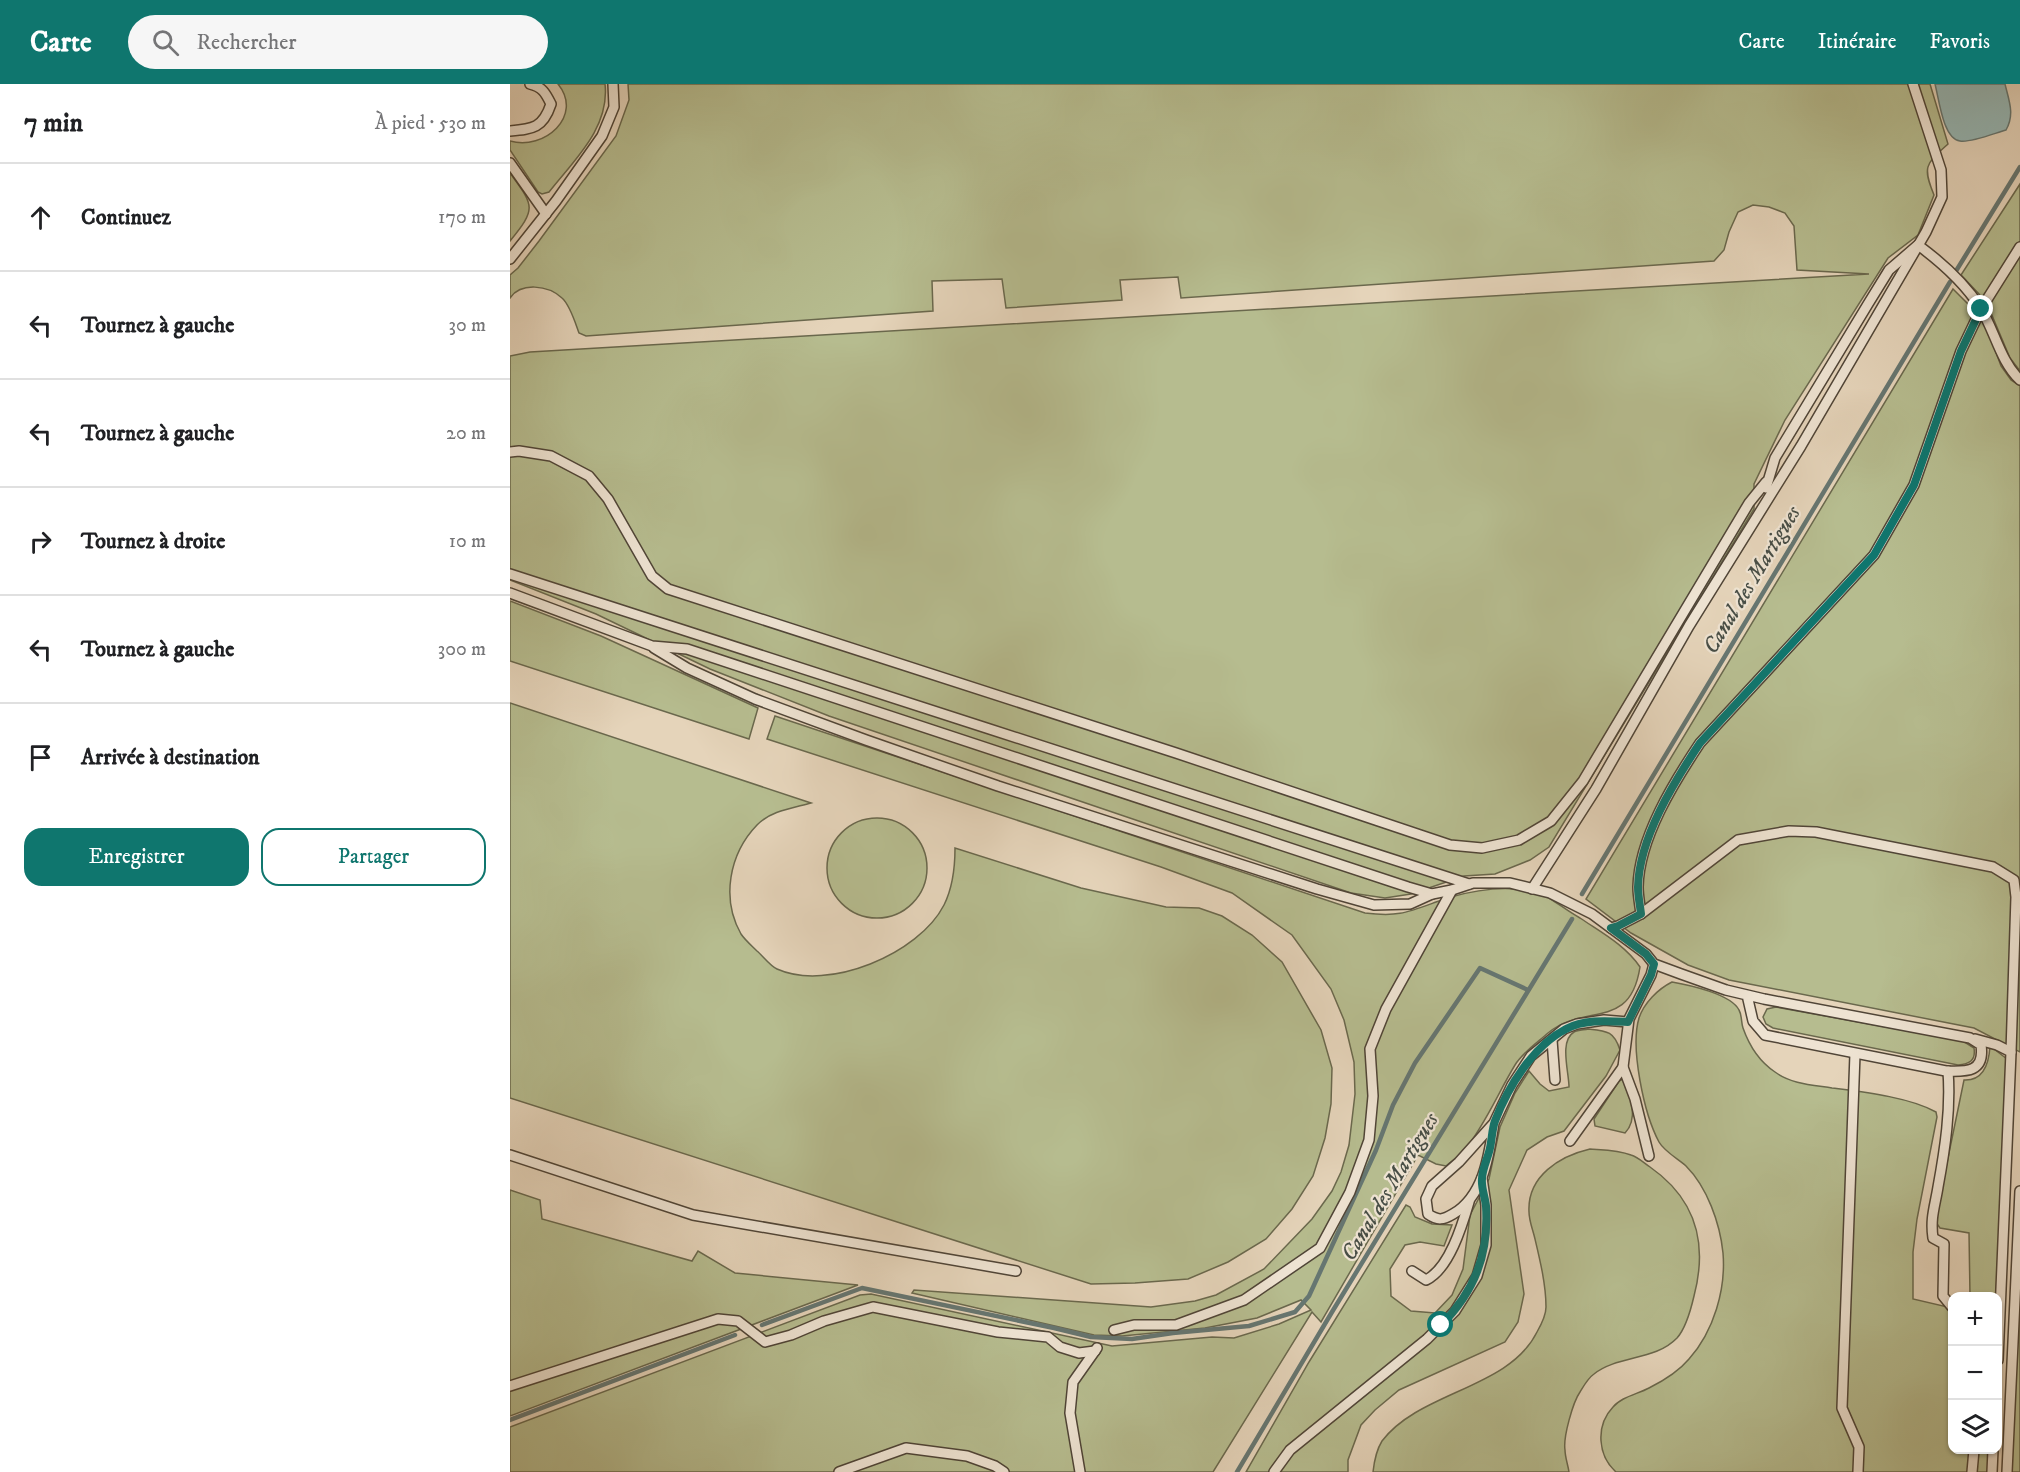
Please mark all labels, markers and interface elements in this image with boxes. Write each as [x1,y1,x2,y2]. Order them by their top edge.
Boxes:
search box [128,15,548,69]
text: Carte [30,25,92,60]
icon: search [149,26,182,59]
text: Rechercher [197,29,297,56]
text: Carte [1739,29,1785,55]
text: Itinéraire [1818,29,1896,55]
text: Favoris [1929,29,1990,55]
text: 7 min [24,107,83,140]
text: À pied · 530 m [375,111,486,136]
icon: ahead [24,201,57,234]
text: Continuez [81,204,171,231]
text: 170 m [438,205,486,230]
route end [1967,295,1993,321]
icon: left [24,309,57,342]
text: Tournez à gauche [81,312,234,339]
text: 30 m [448,313,486,338]
icon: left [24,417,57,450]
text: Tournez à gauche [81,420,234,447]
text: 20 m [446,421,486,446]
water label: Canal des Martigues [1697,500,1807,659]
icon: right [24,525,57,558]
text: Tournez à droite [81,528,225,555]
text: 10 m [449,529,486,554]
icon: left [24,633,57,666]
text: Tournez à gauche [81,636,234,663]
text: 300 m [438,637,486,662]
icon: arrive [24,741,57,774]
text: Arrivée à destination [81,744,260,771]
button: Enregistrer [24,828,249,886]
button: Partager [261,828,486,886]
water label: Canal des Martigues [1335,1107,1445,1266]
map controls [1948,1292,2002,1454]
button: + [1948,1292,2002,1346]
route start [1427,1311,1453,1337]
button: − [1948,1346,2002,1400]
button: layers [1948,1400,2002,1454]

